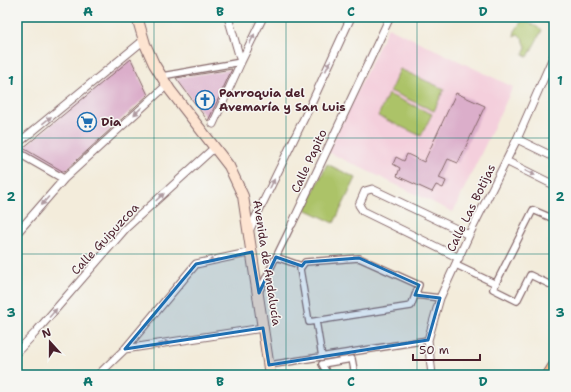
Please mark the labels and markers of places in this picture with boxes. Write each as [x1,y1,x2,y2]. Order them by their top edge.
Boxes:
place label: Parroquia del Avemaría y San Luis [219,85,346,115]
church icon: Parroquia del Avemaría y San Luis [194,89,216,111]
supermarket icon: Dia [76,111,98,133]
place label: Dia [101,114,122,130]

